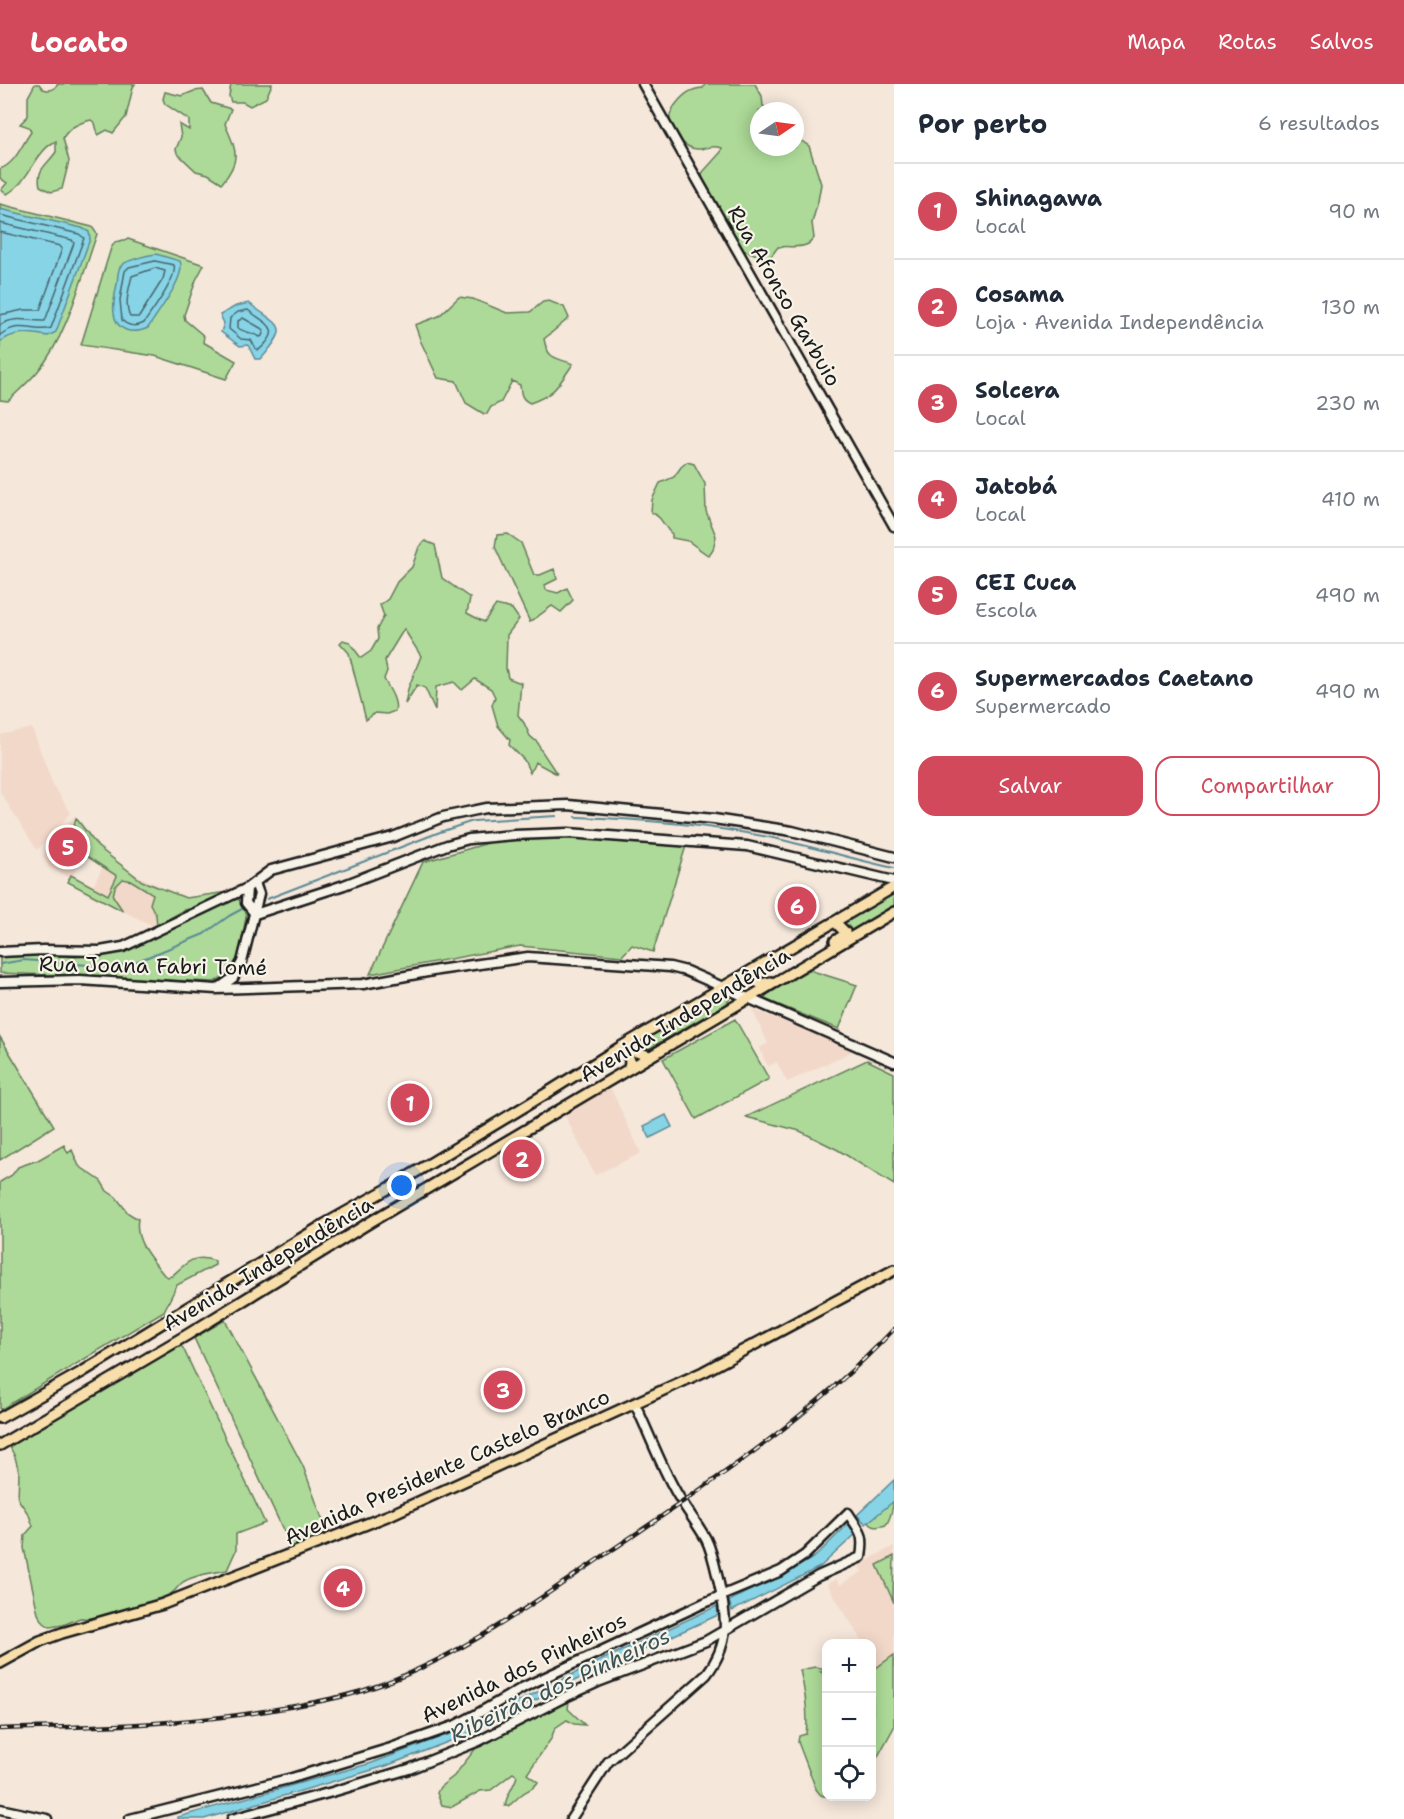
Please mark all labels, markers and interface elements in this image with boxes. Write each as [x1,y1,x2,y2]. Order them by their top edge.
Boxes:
text: Locato [30,23,128,61]
text: Mapa [1127,28,1185,56]
text: Rotas [1218,28,1277,56]
text: Salvos [1310,28,1374,56]
north arrow [750,102,804,156]
text: Por perto [918,106,1047,141]
text: 6 resultados [1258,110,1380,136]
text: Shinagawa [975,184,1102,213]
text: 1 [933,198,942,224]
text: 90 m [1328,198,1380,224]
street label: Rua Afonso Garbuio [721,201,847,391]
text: Local [975,213,1026,239]
text: Cosama [975,280,1064,309]
text: 2 [931,294,945,320]
text: 130 m [1321,294,1380,320]
text: Loja · Avenida Independência [975,309,1264,335]
text: Solcera [975,376,1060,405]
text: 3 [931,390,945,416]
text: 230 m [1315,390,1380,416]
text: Local [975,405,1026,431]
text: Jatobá [975,472,1057,501]
text: 4 [931,486,945,512]
text: 410 m [1321,486,1380,512]
text: Local [975,501,1026,527]
text: CEI Cuca [975,568,1076,597]
text: 5 [931,582,944,608]
text: 490 m [1315,582,1380,608]
text: Escola [975,597,1037,623]
text: Supermercados Caetano [975,664,1253,693]
text: 6 [931,678,945,704]
text: 490 m [1315,678,1380,704]
text: Supermercado [975,693,1111,719]
button: Salvar [918,756,1143,816]
button: Compartilhar [1155,756,1380,816]
pin: 5 [48,824,88,870]
pin: 6 [778,884,816,928]
street label: Avenida Independência [575,941,795,1089]
street label: Rua Joana Fabri Tomé [39,950,267,982]
pin: 1 [390,1080,430,1126]
pin: 2 [502,1136,542,1182]
your location [387,1171,416,1200]
street label: Avenida Independência [158,1190,378,1338]
pin: 3 [484,1368,522,1412]
street label: Avenida Presidente Castelo Branco [280,1382,614,1552]
pin: 4 [324,1566,362,1610]
street label: Avenida dos Pinheiros [417,1606,631,1730]
water label: Ribeirão dos Pinheiros [445,1621,675,1749]
map controls [822,1639,876,1801]
button: + [822,1639,876,1693]
button: − [822,1693,876,1747]
button: locate [822,1747,876,1801]

